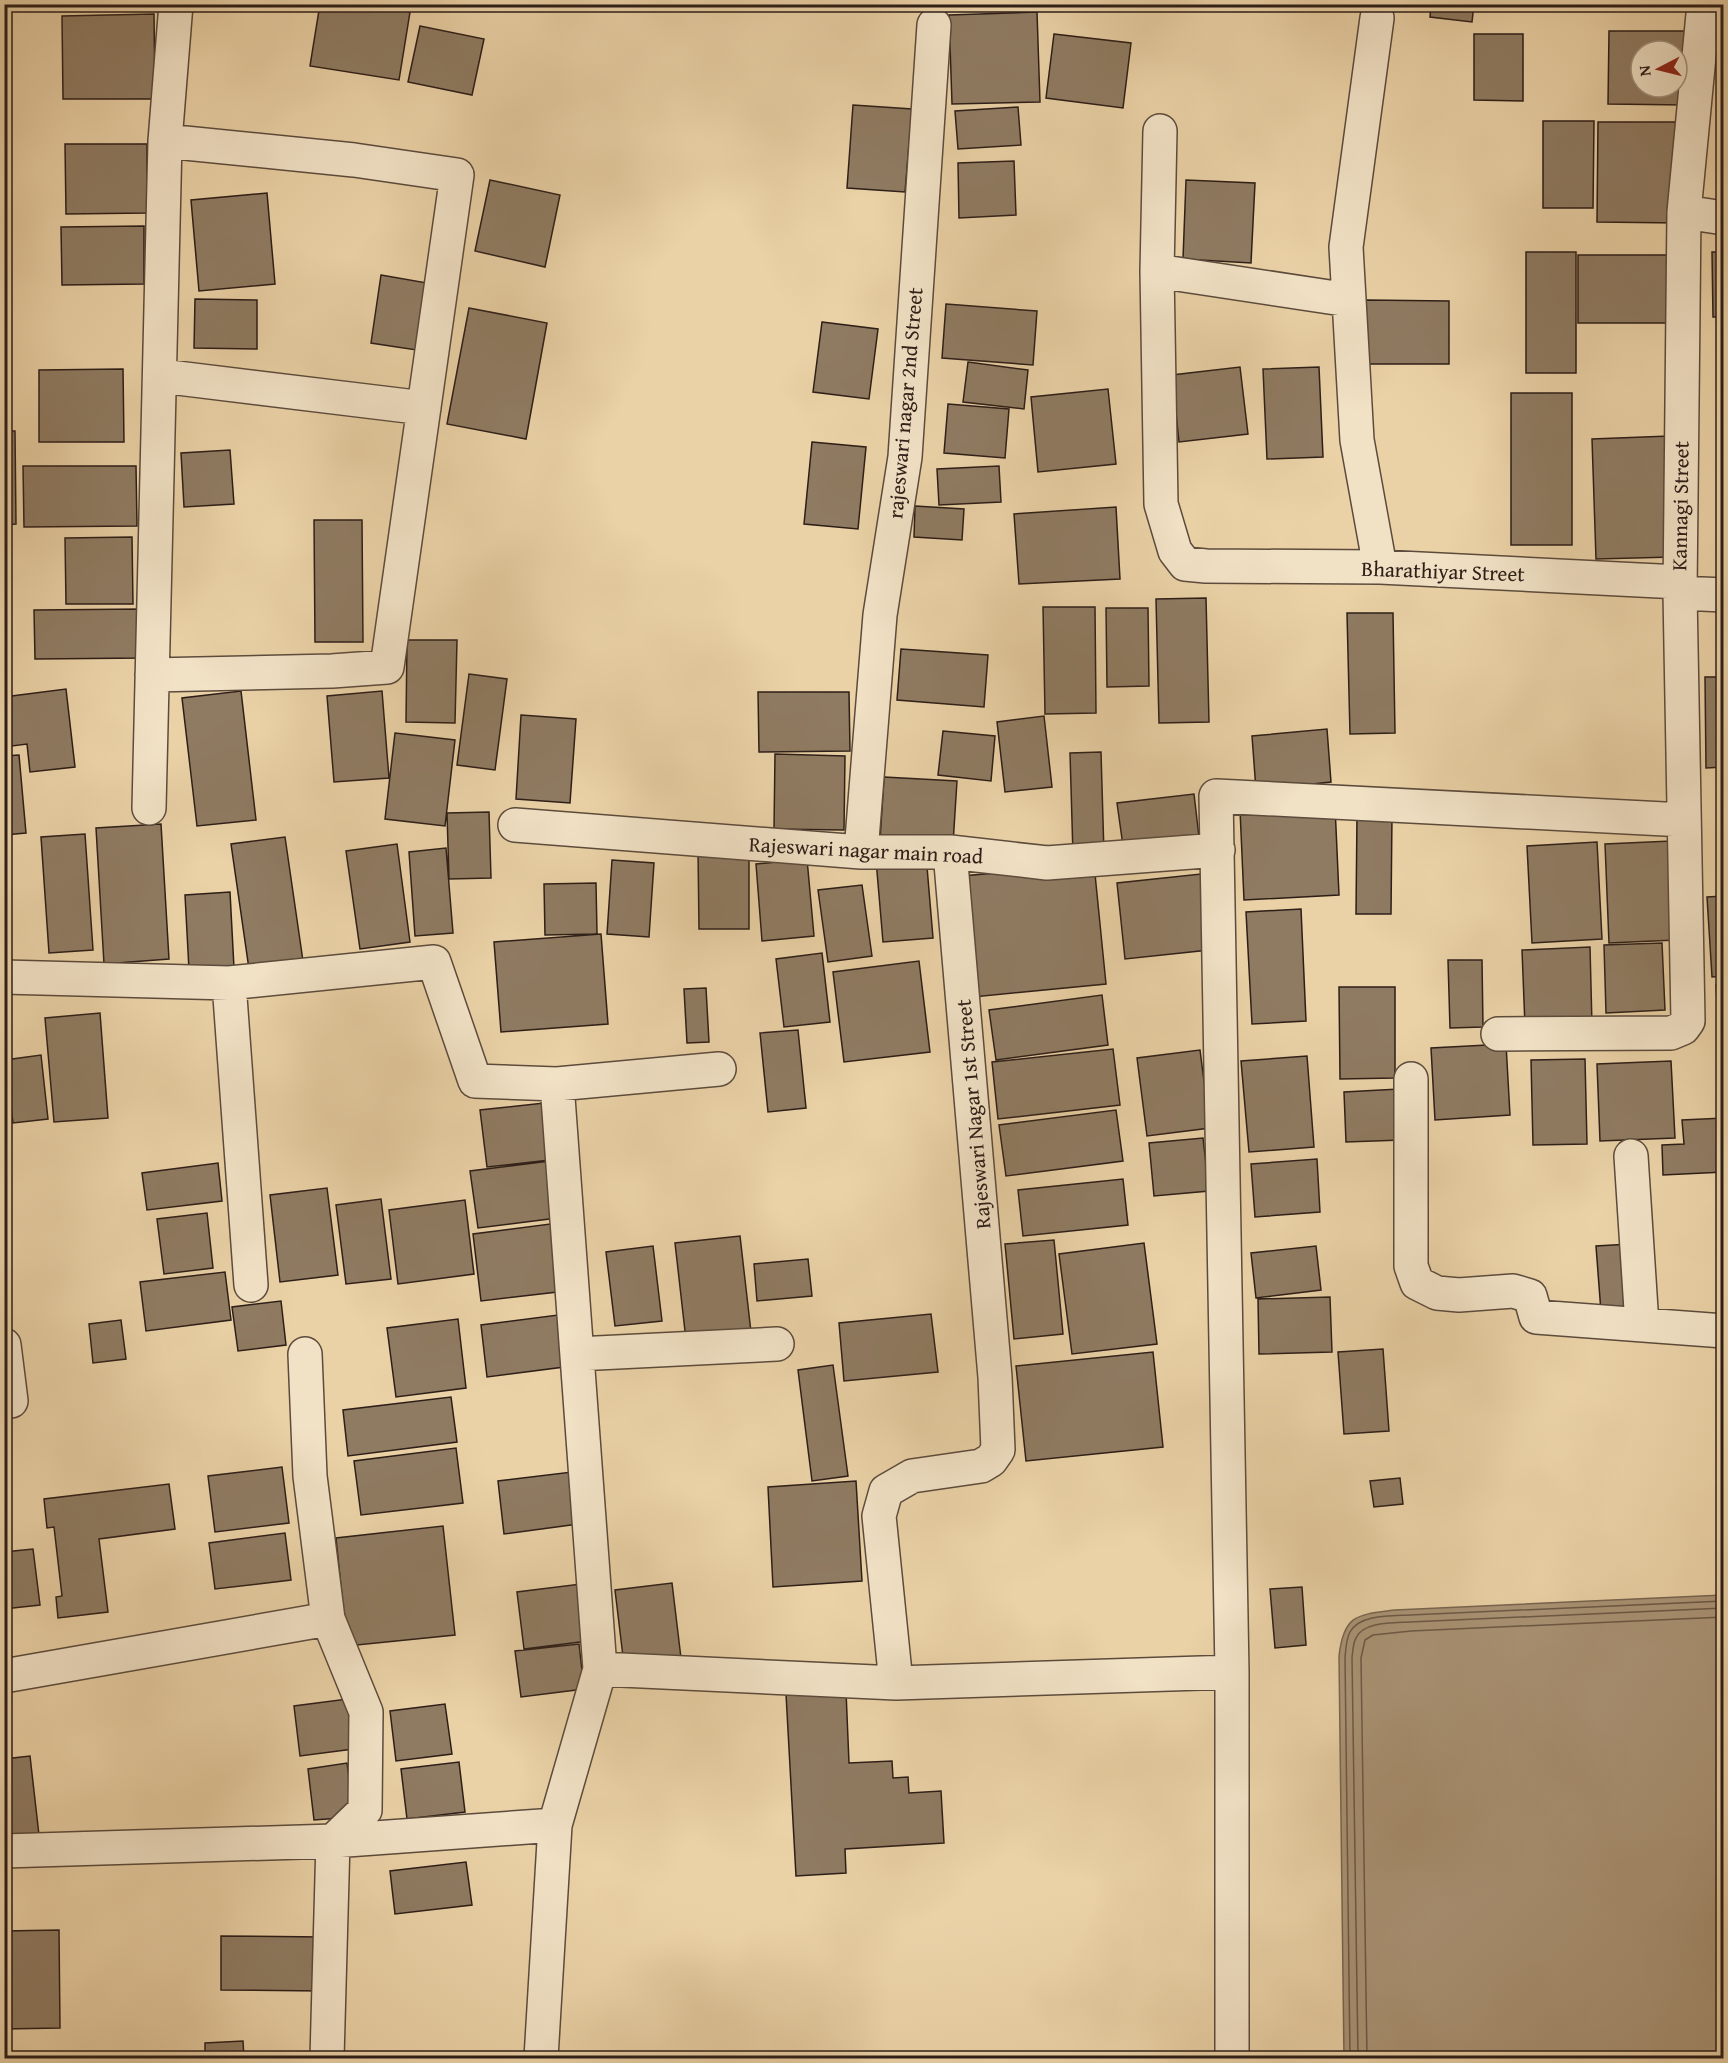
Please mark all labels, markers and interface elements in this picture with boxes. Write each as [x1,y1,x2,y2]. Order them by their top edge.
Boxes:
north arrow [1629,39,1689,99]
text: N [1632,64,1657,78]
street label: rajeswari nagar 2nd Street [879,285,931,520]
street label: Kannagi Street [1663,440,1697,571]
street label: Bharathiyar Street [1361,553,1526,589]
street label: Rajeswari nagar main road [748,828,985,872]
street label: Rajeswari Nagar 1st Street [947,997,998,1230]

